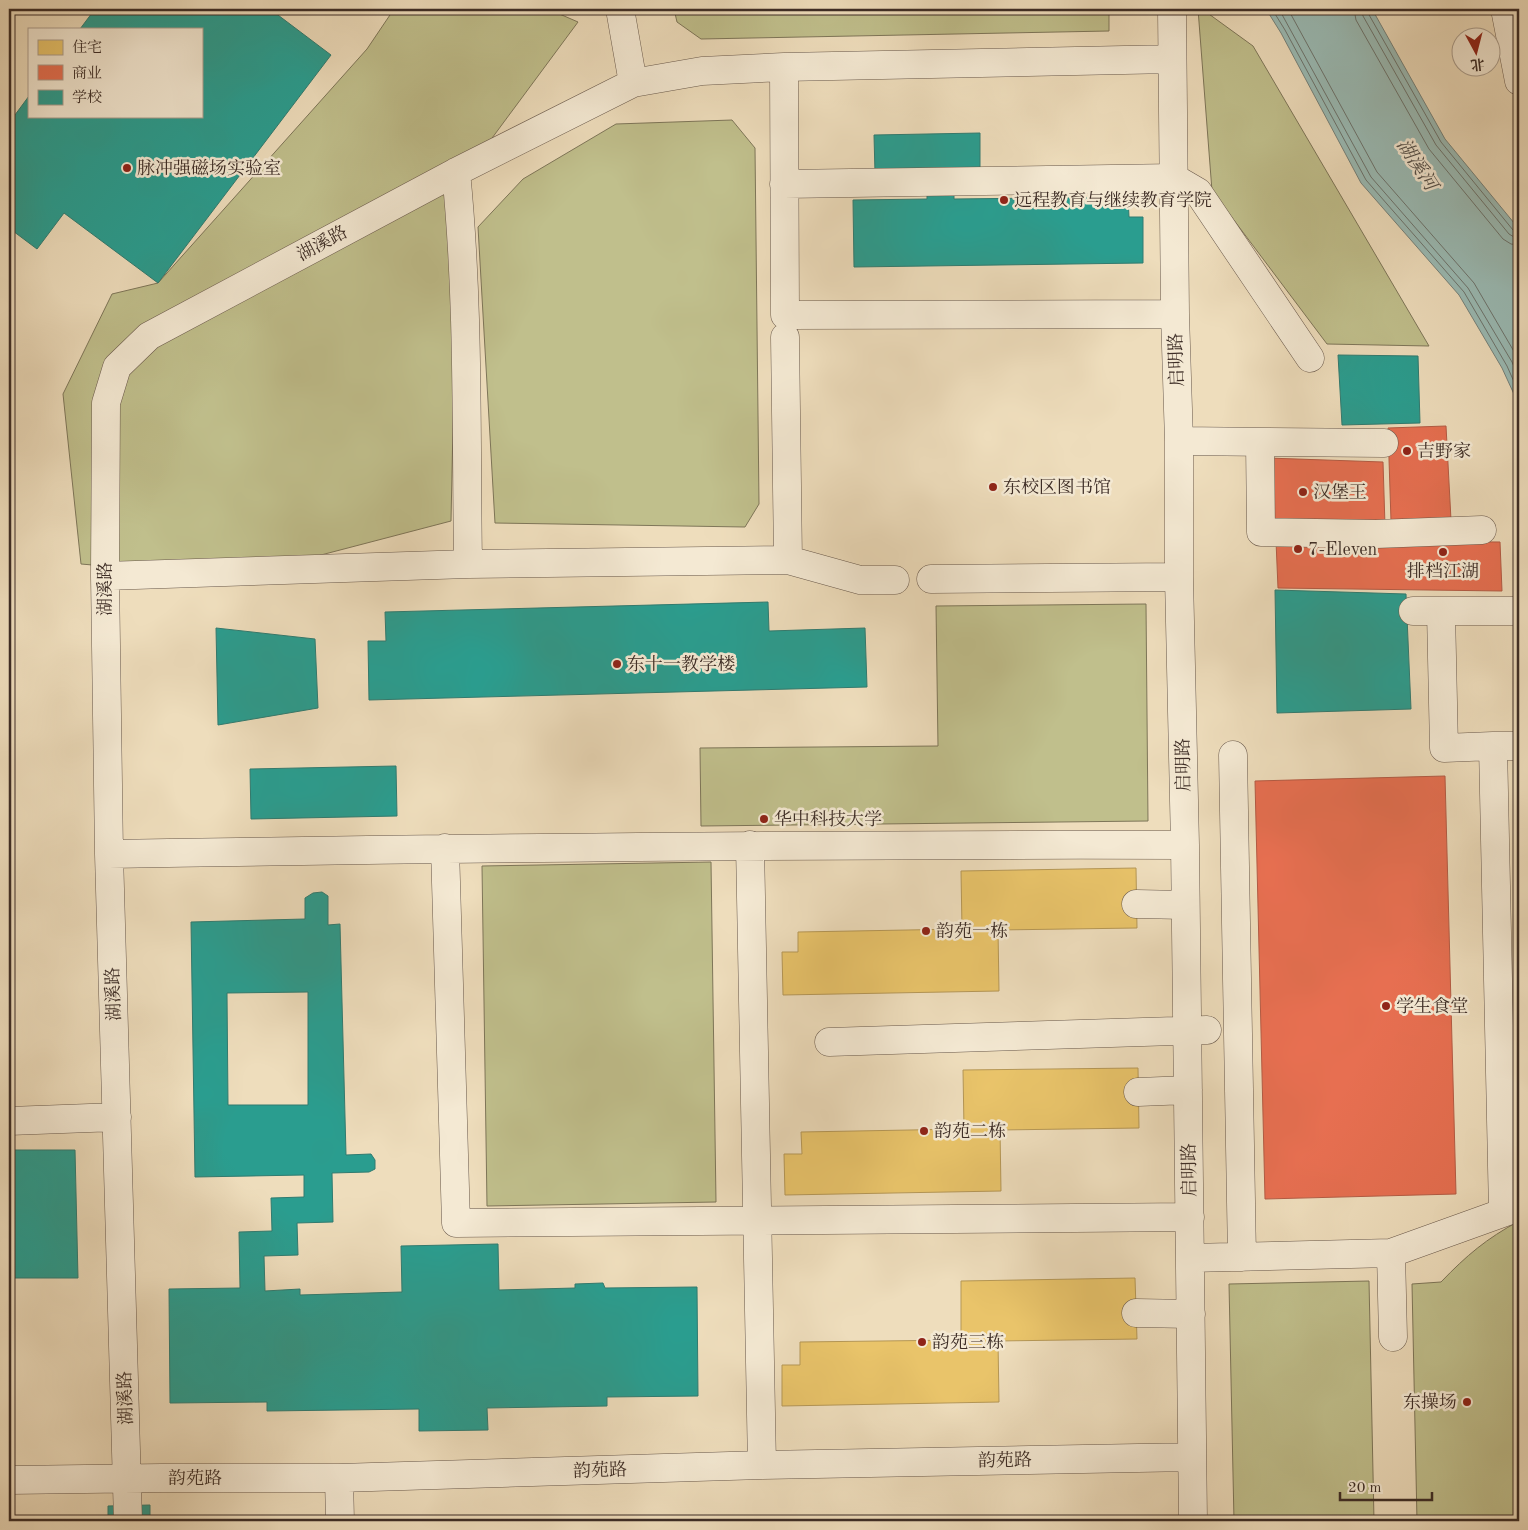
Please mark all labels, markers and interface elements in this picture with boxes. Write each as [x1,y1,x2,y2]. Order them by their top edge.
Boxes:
legend [28,28,202,118]
north arrow [1450,28,1500,78]
text: 住宅 [72,39,102,56]
text: 北 [1470,56,1485,73]
text: 商业 [72,65,102,82]
text: 学校 [72,89,102,106]
water label: 湖溪河 [1392,135,1443,197]
place label: 脉冲强磁场实验室 [137,158,281,178]
marker: 脉冲强磁场实验室 [121,162,133,174]
place label: 远程教育与继续教育学院 [1014,190,1212,210]
marker: 远程教育与继续教育学院 [998,194,1010,206]
street label: 湖溪路 [293,221,351,265]
street label: 启明路 [1165,333,1187,387]
place label: 吉野家 [1417,441,1471,461]
marker: 吉野家 [1401,445,1413,457]
place label: 东校区图书馆 [1003,477,1111,497]
marker: 东校区图书馆 [987,481,999,493]
place label: 汉堡王 [1313,482,1367,502]
marker: 汉堡王 [1297,486,1309,498]
place label: 7-Eleven [1308,541,1378,559]
marker: 7-Eleven [1292,543,1304,555]
marker: 排档江湖 [1437,546,1449,558]
place label: 排档江湖 [1407,561,1479,581]
street label: 湖溪路 [95,562,115,616]
place label: 东十一教学楼 [627,654,735,674]
marker: 东十一教学楼 [611,658,623,670]
street label: 启明路 [1173,738,1193,792]
place label: 华中科技大学 [774,809,882,829]
marker: 华中科技大学 [758,813,770,825]
place label: 韵苑一栋 [936,921,1008,941]
marker: 韵苑一栋 [920,925,932,937]
street label: 湖溪路 [102,967,124,1021]
place label: 学生食堂 [1396,996,1468,1016]
marker: 学生食堂 [1380,1000,1392,1012]
place label: 韵苑二栋 [934,1121,1006,1141]
marker: 韵苑二栋 [918,1125,930,1137]
street label: 启明路 [1179,1143,1199,1197]
place label: 韵苑三栋 [932,1332,1004,1352]
marker: 韵苑三栋 [916,1336,928,1348]
street label: 湖溪路 [114,1371,136,1425]
place label: 东操场 [1403,1392,1457,1412]
marker: 东操场 [1461,1396,1473,1408]
street label: 韵苑路 [978,1450,1032,1470]
street label: 韵苑路 [573,1459,627,1481]
street label: 韵苑路 [168,1468,222,1488]
scale bar [1340,1470,1433,1502]
text: 20 m [1348,1481,1382,1496]

